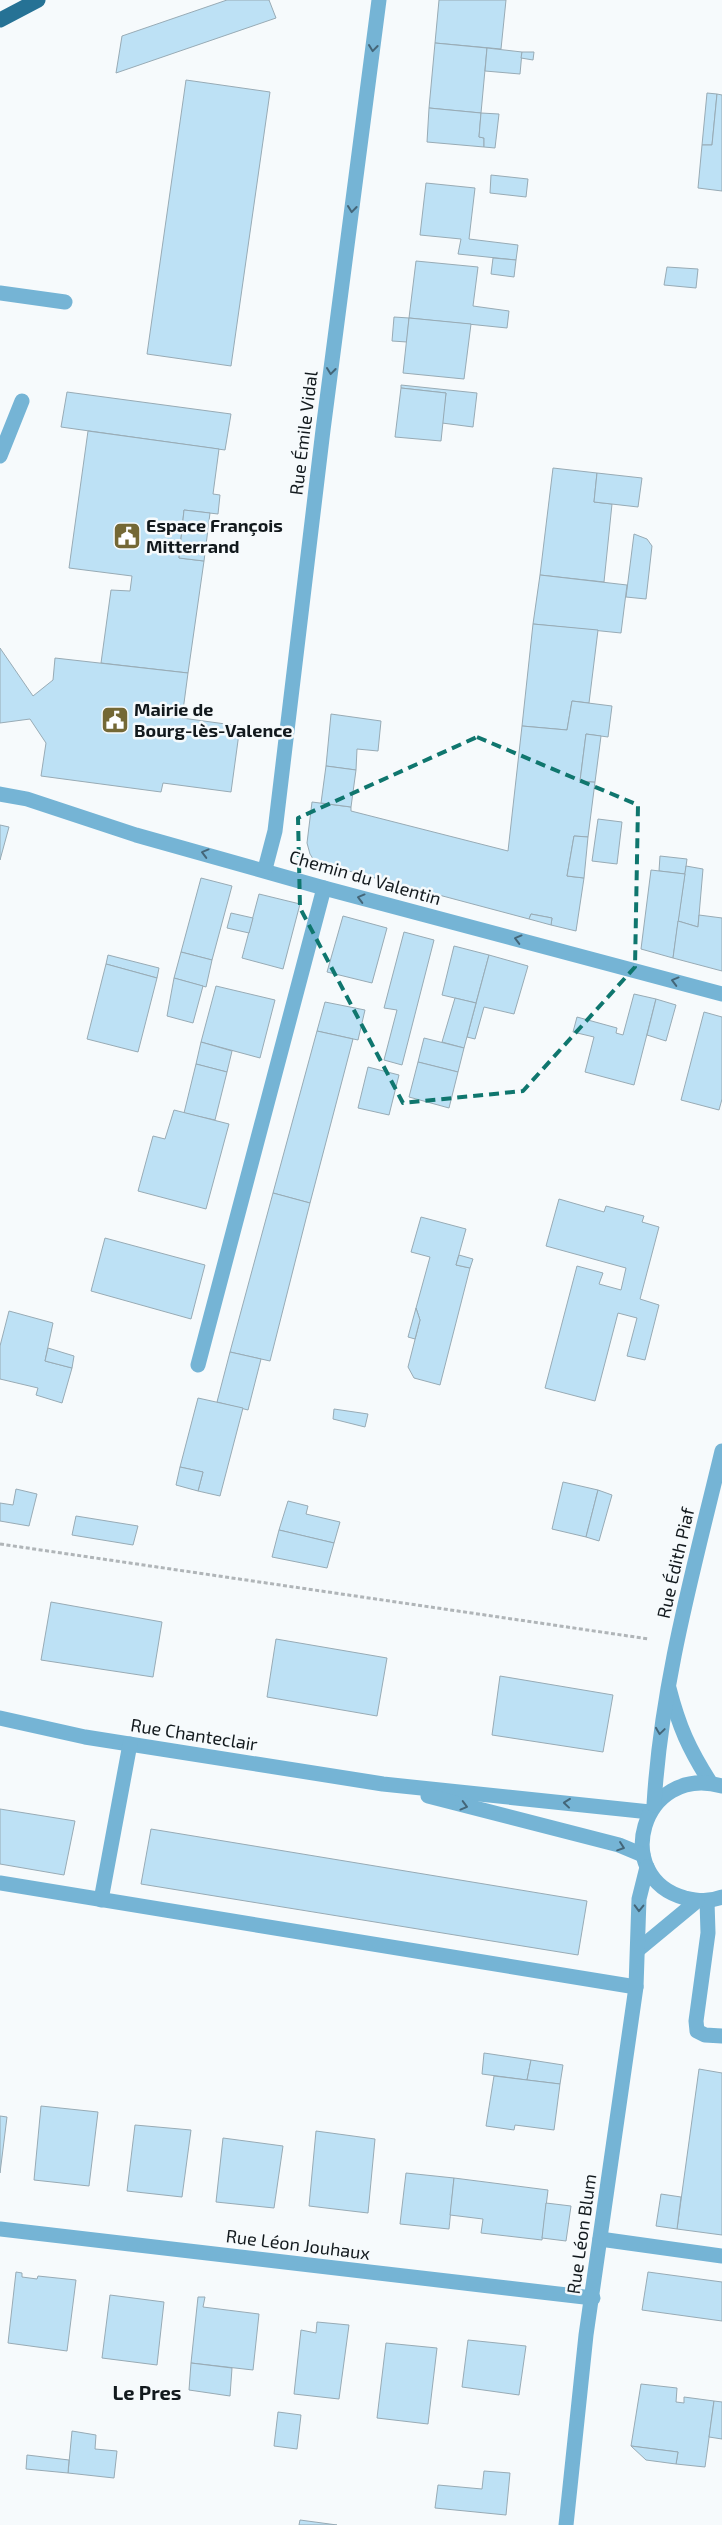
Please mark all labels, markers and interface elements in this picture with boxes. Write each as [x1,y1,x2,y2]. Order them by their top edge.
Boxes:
one-way arrow [368,44,378,53]
one-way arrow [347,205,357,214]
one-way arrow [326,366,336,375]
street label: Rue Émile Vidal [284,369,322,496]
place label: Espace François Mitterrand [146,514,283,557]
public building icon: Espace François Mitterrand [112,521,142,551]
place label: Mairie de Bourg-lès-Valence [134,698,292,741]
public building icon: Mairie de Bourg-lès-Valence [100,705,130,735]
street label: Chemin du Valentin [287,845,444,909]
one-way arrow [200,848,209,859]
one-way arrow [357,893,365,903]
one-way arrow [514,935,522,945]
one-way arrow [670,976,679,987]
street label: Rue Édith Piaf [652,1504,699,1620]
street label: Rue Chanteclair [129,1713,259,1755]
one-way arrow [655,1727,666,1735]
one-way arrow [562,1798,570,1809]
one-way arrow [460,1800,469,1811]
one-way arrow [617,1841,625,1851]
one-way arrow [634,1904,644,1912]
street label: Rue Léon Blum [562,2172,600,2295]
street label: Rue Léon Jouhaux [225,2224,372,2264]
district label: Le Pres [113,2380,181,2404]

